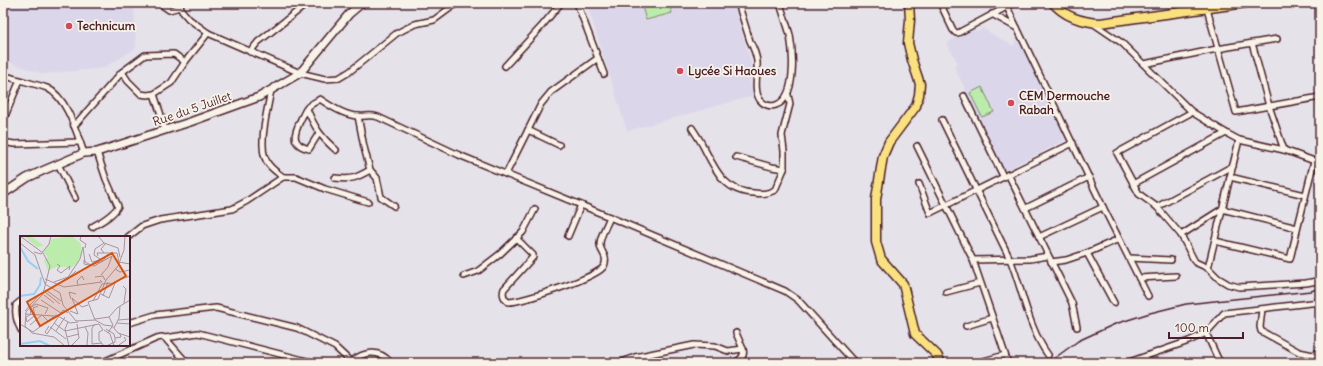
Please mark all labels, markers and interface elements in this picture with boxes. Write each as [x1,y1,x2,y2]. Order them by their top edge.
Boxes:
place label: Technicum [77,18,136,33]
marker: Technicum [64,21,74,31]
place label: Lycée Si Haoues [688,63,777,79]
marker: Lycée Si Haoues [675,66,685,76]
street label: Rue du 5 Juillet [151,88,233,129]
place label: CEM Dermouche Rabah [1019,88,1111,117]
marker: CEM Dermouche Rabah [1006,98,1016,108]
inset map [20,236,130,346]
scale bar [1169,314,1243,340]
text: 100 m [1175,320,1209,335]

